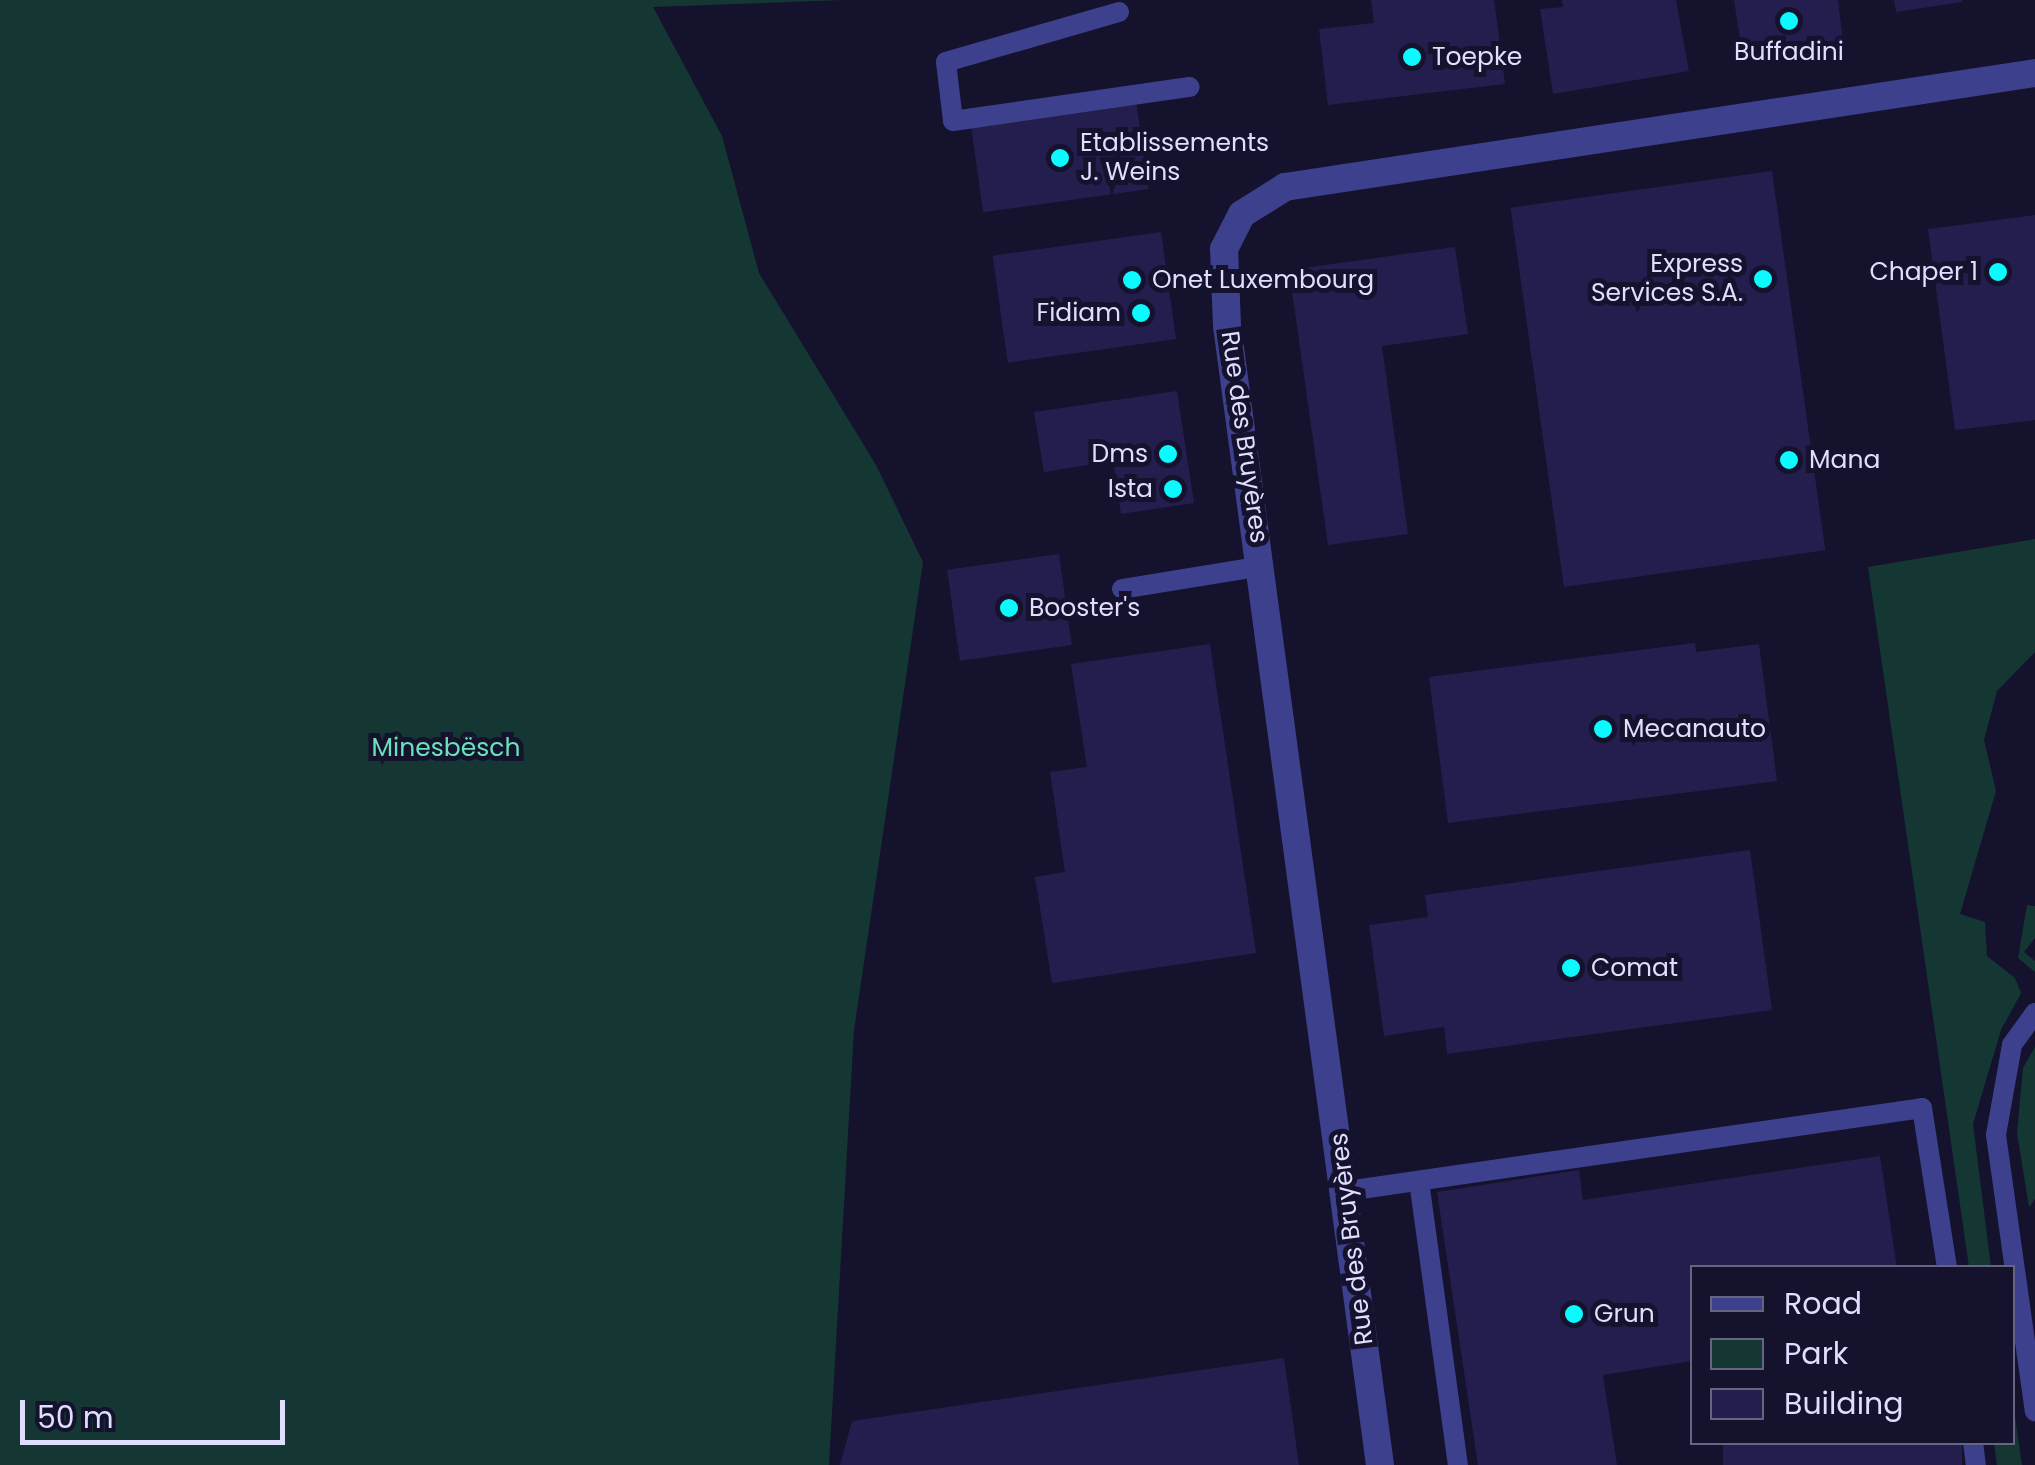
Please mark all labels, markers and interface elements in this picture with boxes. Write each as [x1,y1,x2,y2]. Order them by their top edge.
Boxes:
marker: Buffadini [1778,10,1800,32]
place label: Buffadini [1734,37,1844,67]
place label: Toepke [1432,42,1522,72]
marker: Toepke [1401,46,1423,68]
place label: Etablissements J. Weins [1080,129,1269,188]
marker: Etablissements J. Weins [1049,147,1071,169]
place label: Express Services S.A. [1591,250,1743,309]
place label: Chaper 1 [1869,257,1978,287]
marker: Chaper 1 [1987,261,2009,283]
place label: Onet Luxembourg [1152,265,1374,295]
marker: Express Services S.A. [1752,268,1774,290]
marker: Onet Luxembourg [1121,269,1143,291]
place label: Fidiam [1037,298,1121,328]
marker: Fidiam [1130,302,1152,324]
street label: Rue des Bruyères [1214,329,1274,545]
place label: Dms [1092,439,1148,469]
marker: Dms [1157,443,1179,465]
place label: Mana [1809,445,1880,475]
marker: Mana [1778,449,1800,471]
place label: Ista [1108,474,1153,504]
marker: Ista [1162,478,1184,500]
place label: Booster's [1029,593,1140,623]
marker: Booster's [998,597,1020,619]
place label: Mecanauto [1623,714,1766,744]
marker: Mecanauto [1592,718,1614,740]
park label: Minesbësch [372,733,520,763]
place label: Comat [1591,953,1678,983]
marker: Comat [1560,957,1582,979]
street label: Rue des Bruyères [1324,1131,1380,1347]
legend [1690,1265,2015,1445]
text: Road [1784,1282,1862,1325]
place label: Grun [1594,1299,1655,1329]
marker: Grun [1563,1303,1585,1325]
text: Park [1784,1332,1848,1375]
scale bar [25,1380,290,1442]
text: Building [1784,1382,1904,1425]
text: 50 m [37,1396,114,1439]

